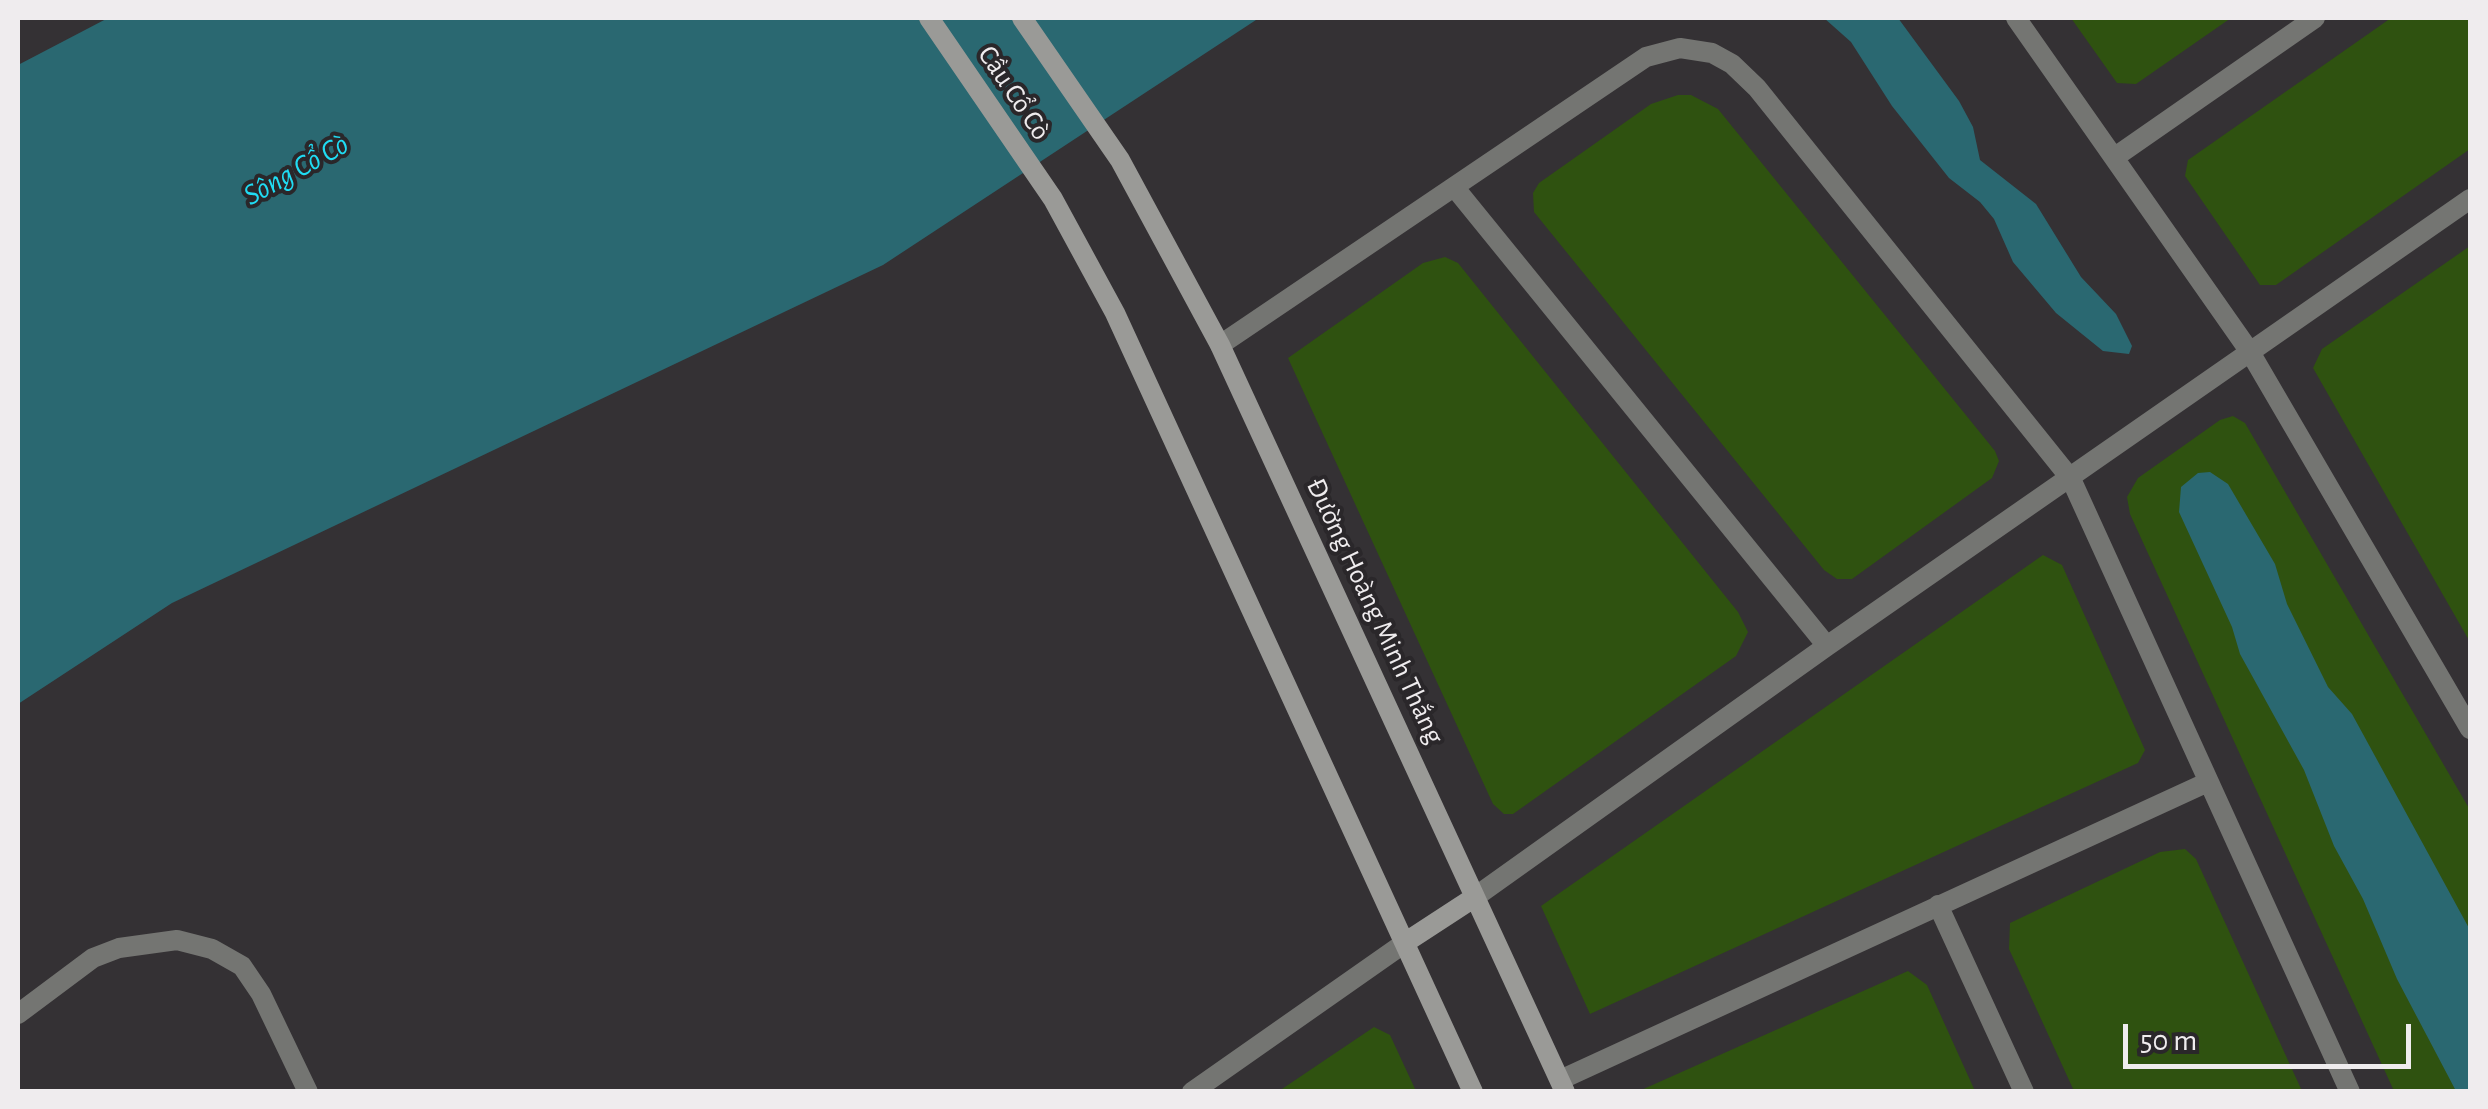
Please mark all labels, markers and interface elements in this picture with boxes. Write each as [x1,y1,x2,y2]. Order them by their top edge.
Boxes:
street label: Cầu Cổ Cò [970,39,1058,147]
water label: Sông Cổ Cò [237,126,355,214]
street label: Đường Hoàng Minh Thắng [1299,473,1451,749]
scale bar [2128,1004,2416,1066]
text: 50 m [2140,1026,2197,1056]

